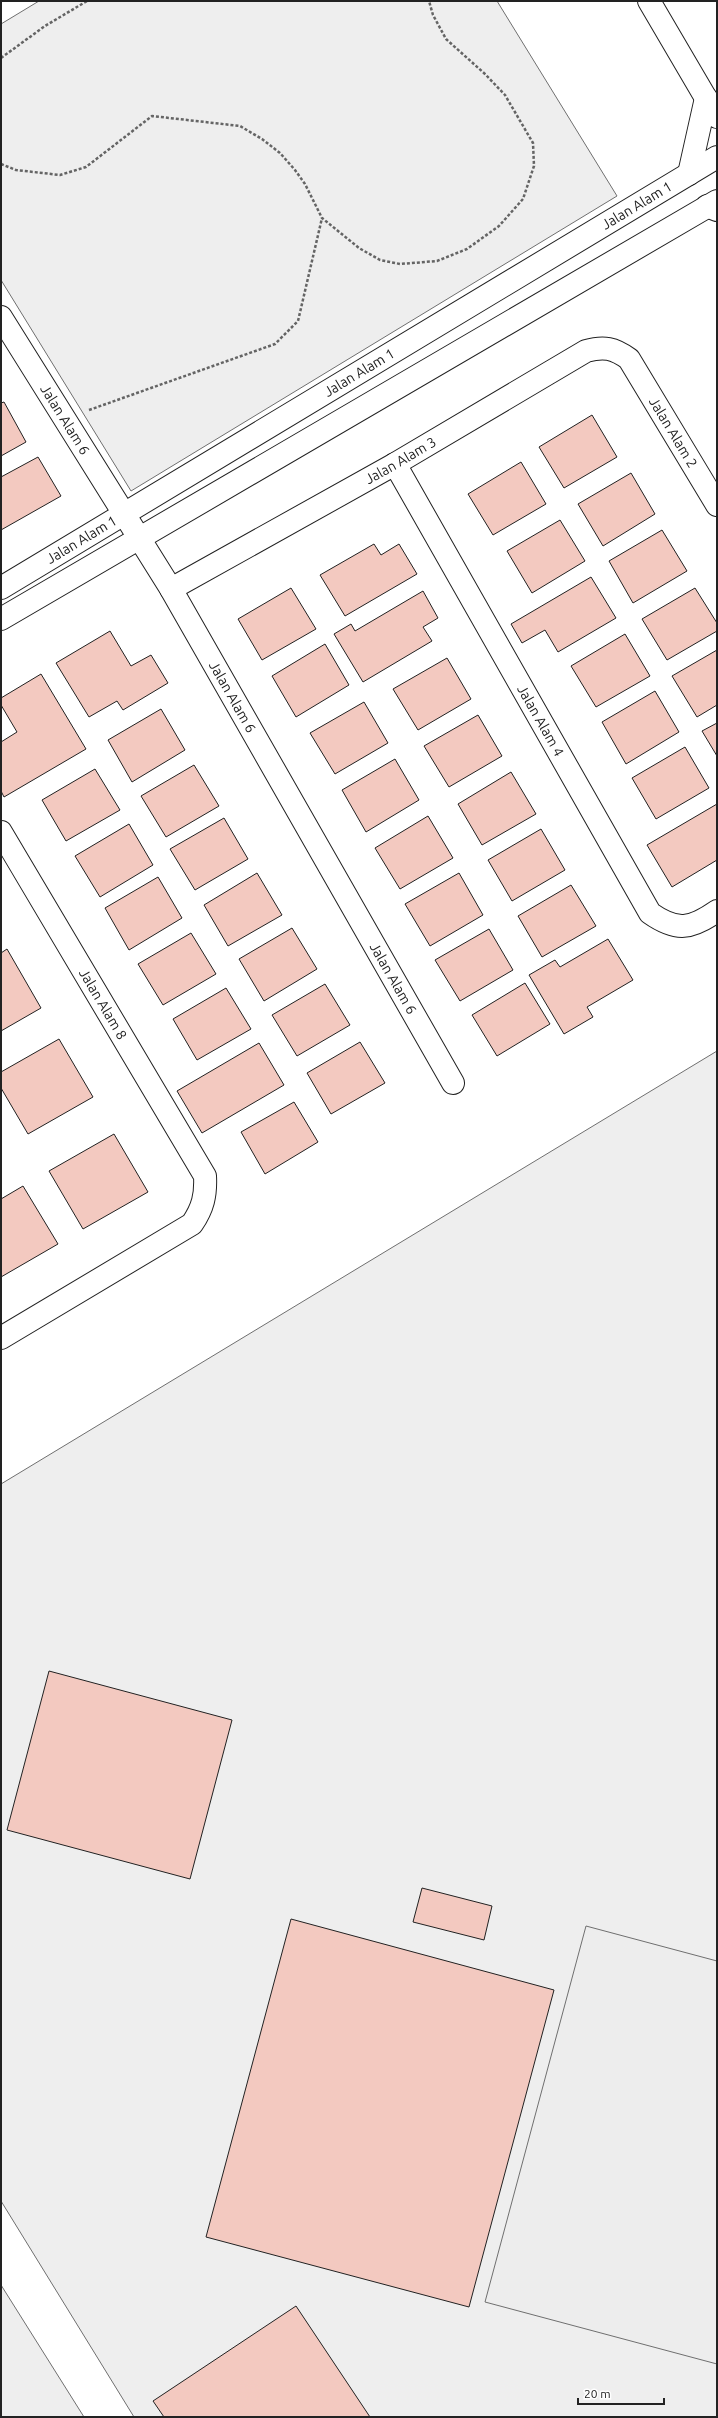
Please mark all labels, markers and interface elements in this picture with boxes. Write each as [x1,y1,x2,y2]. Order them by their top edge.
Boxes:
street label: Jalan Alam 1 [599,178,675,233]
street label: Jalan Alam 1 [321,345,397,400]
street label: Jalan Alam 6 [37,382,93,458]
street label: Jalan Alam 2 [646,394,701,471]
street label: Jalan Alam 3 [362,434,439,487]
street label: Jalan Alam 1 [43,512,120,567]
street label: Jalan Alam 6 [206,658,259,735]
street label: Jalan Alam 4 [514,682,567,759]
street label: Jalan Alam 6 [367,940,420,1017]
street label: Jalan Alam 8 [76,966,130,1042]
scale bar [578,2380,664,2406]
text: 20 m [584,2387,611,2400]

